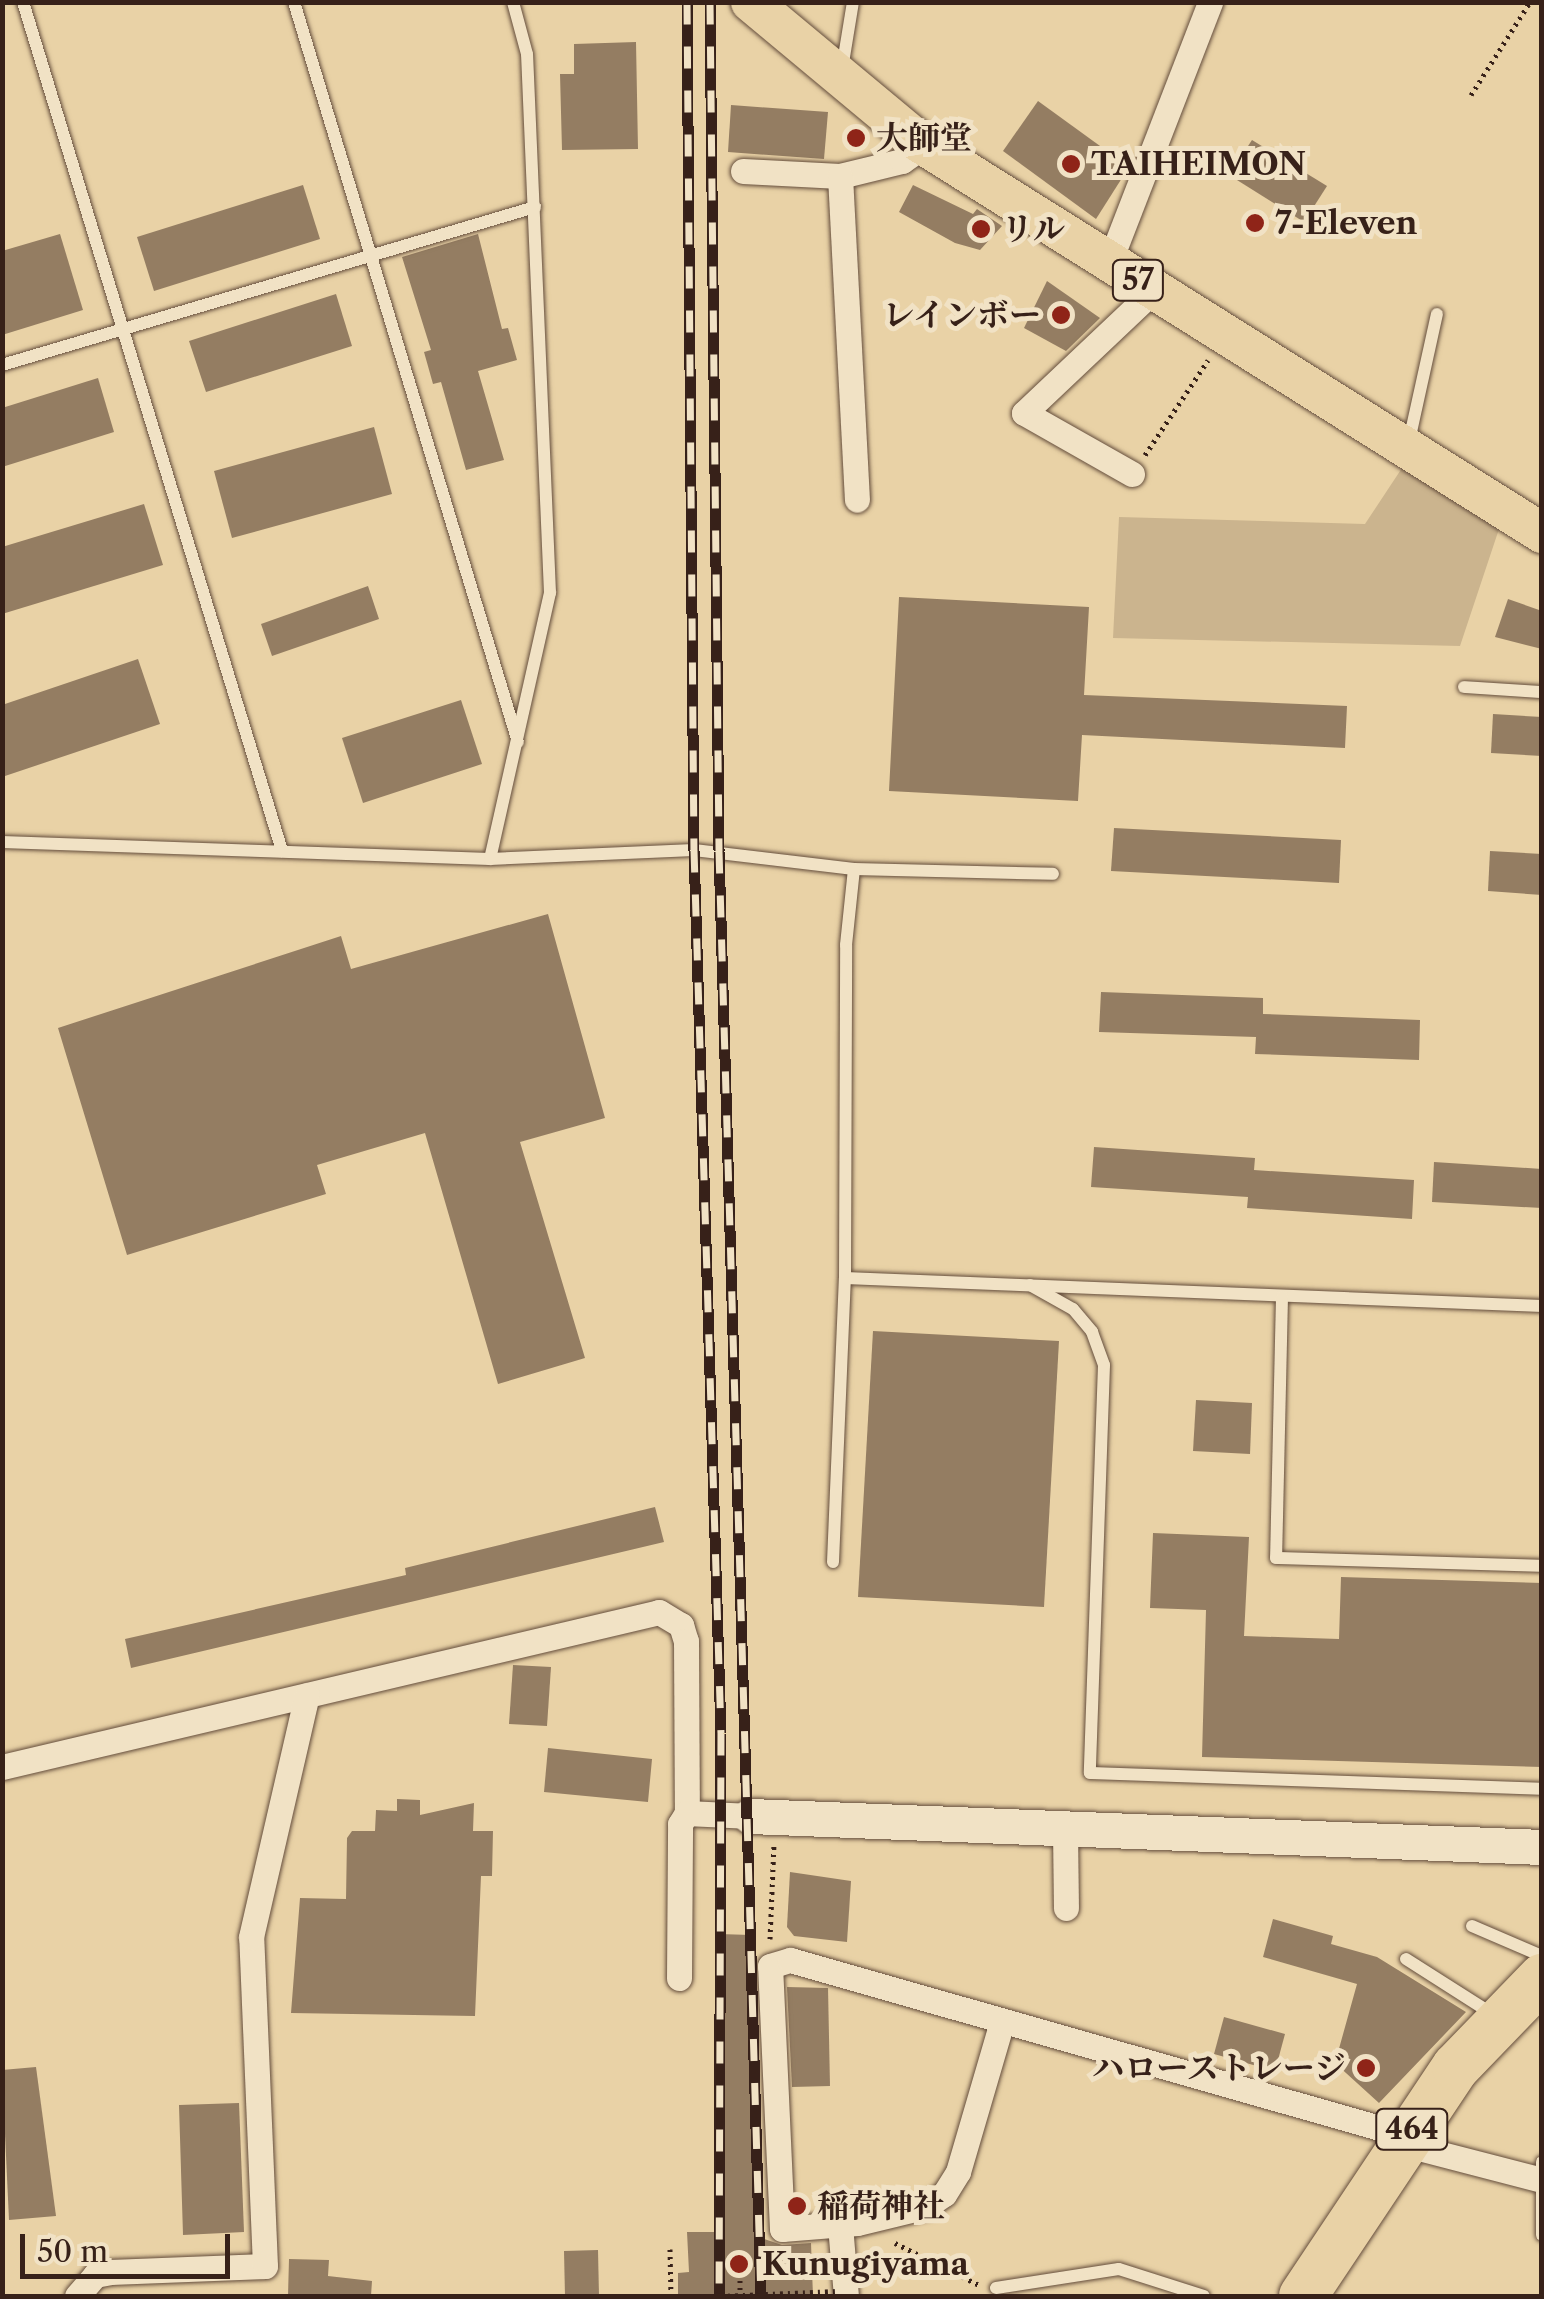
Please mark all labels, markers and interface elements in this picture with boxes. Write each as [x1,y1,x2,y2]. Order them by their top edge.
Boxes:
place label: 大師堂 [876,119,972,157]
marker: 大師堂 [845,127,867,149]
place label: TAIHEIMON [1091,145,1306,183]
marker: TAIHEIMON [1060,153,1082,175]
place label: 7-Eleven [1275,204,1418,242]
place label: リル [1001,210,1065,248]
marker: 7-Eleven [1244,212,1266,234]
marker: リル [970,218,992,240]
road number: 57 [1110,255,1166,305]
place label: レインボー [881,296,1041,334]
marker: レインボー [1050,304,1072,326]
place label: ハローストレージ [1090,2049,1346,2087]
marker: ハローストレージ [1355,2057,1377,2079]
road number: 464 [1374,2104,1450,2154]
place label: 稲荷神社 [817,2187,945,2225]
marker: 稲荷神社 [786,2195,808,2217]
scale bar [25,2214,235,2276]
text: 50 m [37,2233,108,2270]
place label: Kunugiyama [762,2245,969,2283]
marker: Kunugiyama [726,2251,752,2277]

